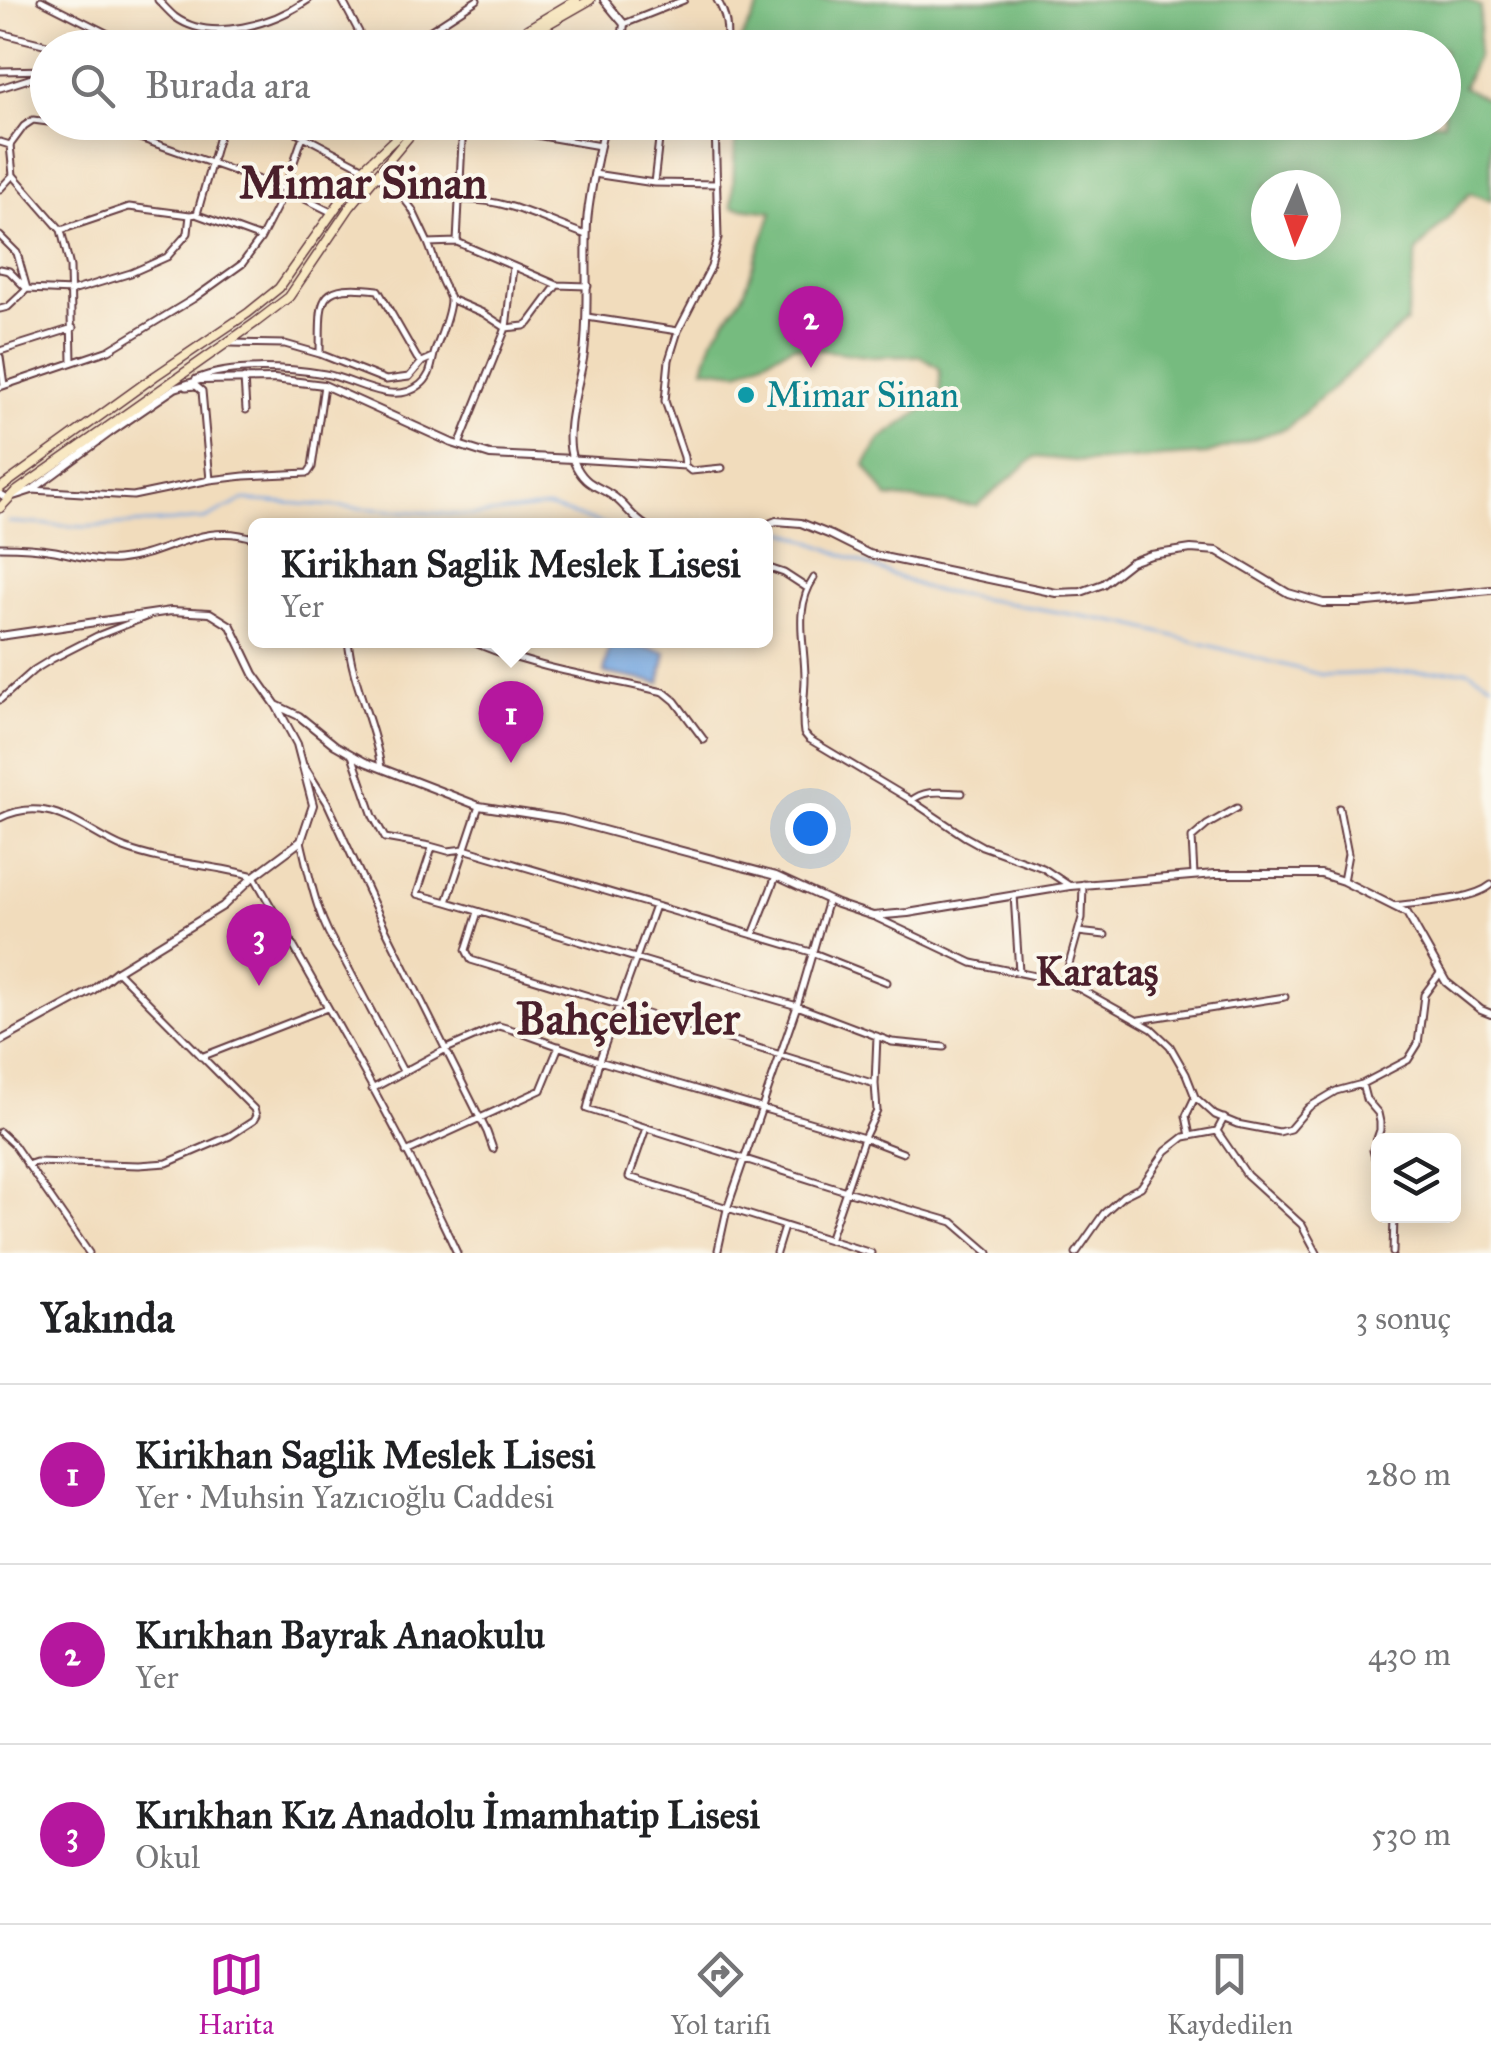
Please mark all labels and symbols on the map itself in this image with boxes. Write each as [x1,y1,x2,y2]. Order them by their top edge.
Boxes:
district label: Mimar Sinan [239,155,487,210]
north arrow [1251,170,1341,260]
pin: 2 [778,286,844,368]
place label: Mimar Sinan [766,374,959,417]
marker: Mimar Sinan [735,384,757,406]
pin: 1 [478,680,544,763]
your location [785,803,836,854]
pin: 3 [226,904,292,986]
district label: Karataş [1036,947,1158,997]
district label: Bahçelievler [516,991,741,1047]

